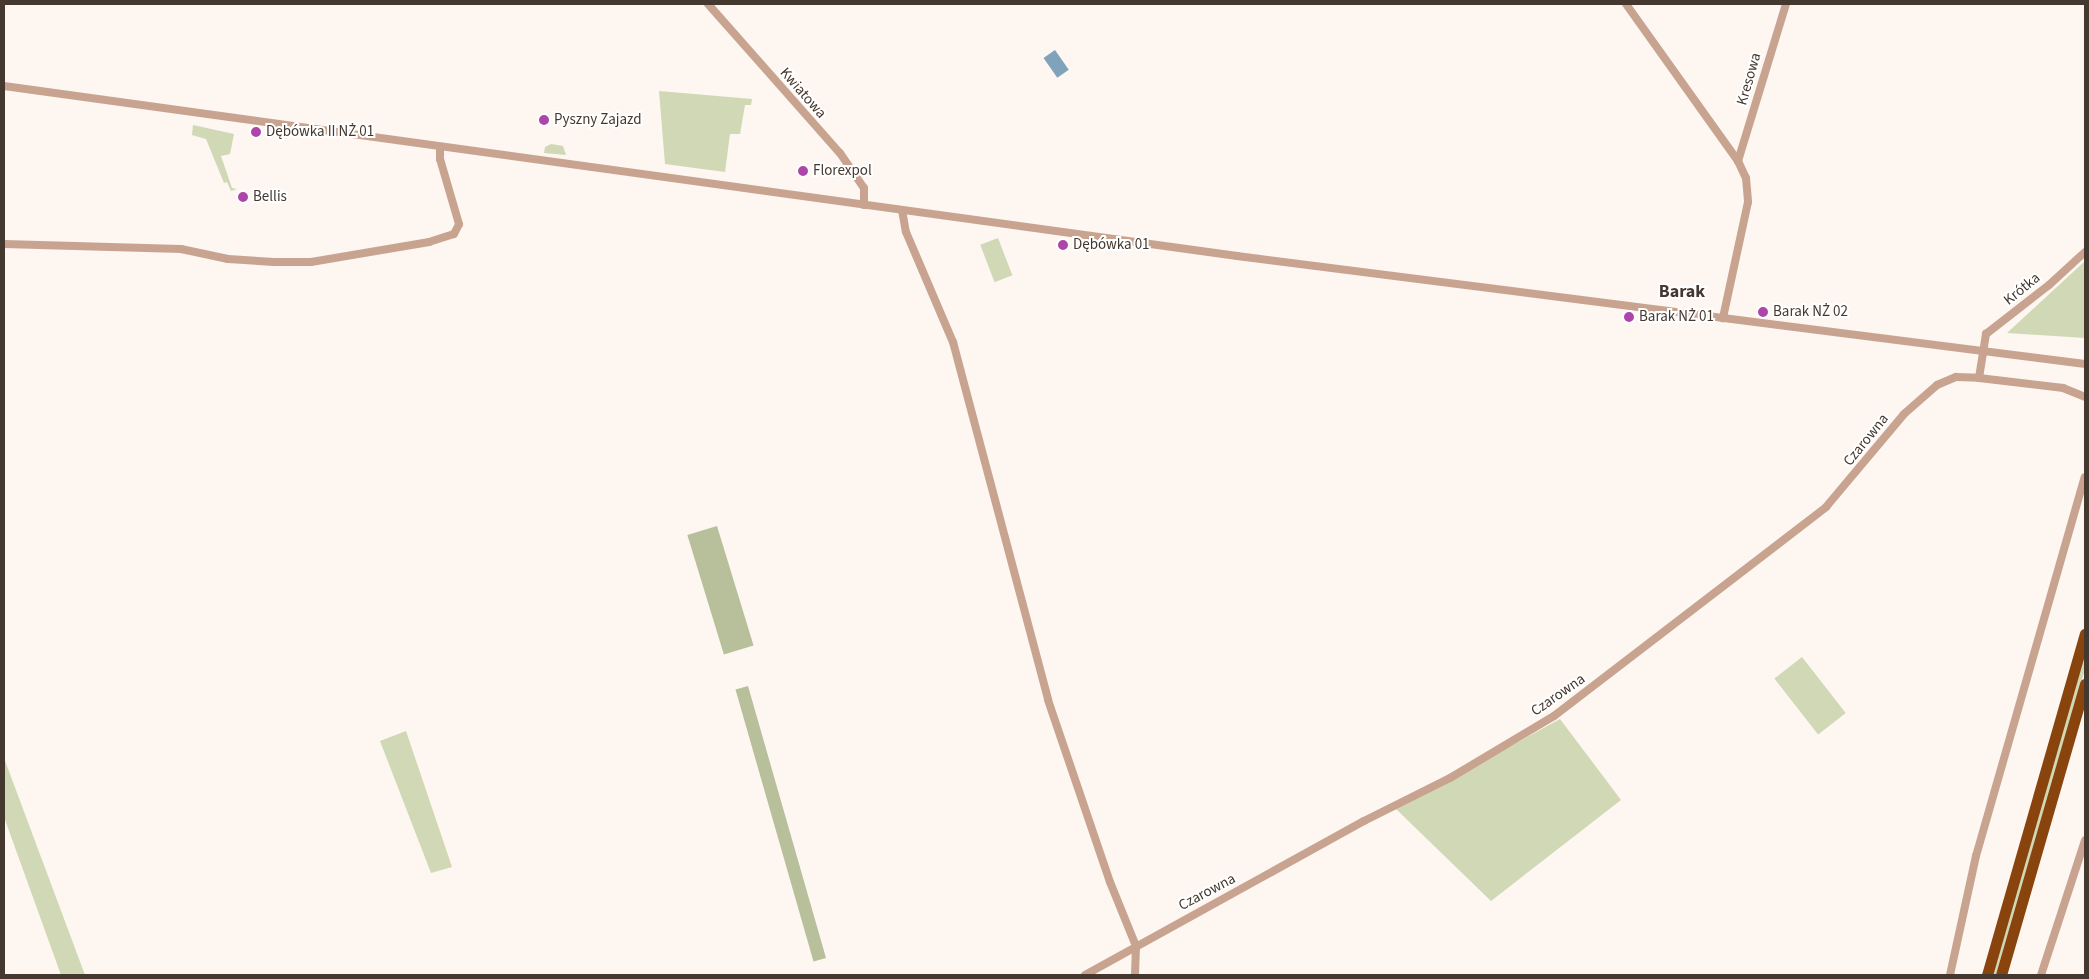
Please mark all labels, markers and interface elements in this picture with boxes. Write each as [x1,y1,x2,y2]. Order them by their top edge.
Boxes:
street label: Kresowa [1733,51,1765,107]
street label: Kwiatowa [776,64,830,122]
place label: Pyszny Zajazd [554,111,642,129]
marker: Pyszny Zajazd [538,114,550,126]
place label: Dębówka II NŻ 01 [266,123,374,141]
marker: Dębówka II NŻ 01 [250,126,262,138]
place label: Florexpol [813,162,872,180]
marker: Florexpol [797,165,809,177]
place label: Bellis [253,188,287,206]
marker: Bellis [237,191,249,203]
place label: Dębówka 01 [1073,236,1150,254]
marker: Dębówka 01 [1057,239,1069,251]
street label: Krótka [2000,269,2044,309]
district label: Barak [1659,281,1705,303]
place label: Barak NŻ 02 [1773,303,1848,321]
marker: Barak NŻ 02 [1757,306,1769,318]
place label: Barak NŻ 01 [1639,308,1714,326]
marker: Barak NŻ 01 [1623,311,1635,323]
street label: Czarowna [1840,410,1892,470]
street label: Czarowna [1528,670,1588,720]
street label: Czarowna [1175,870,1239,914]

